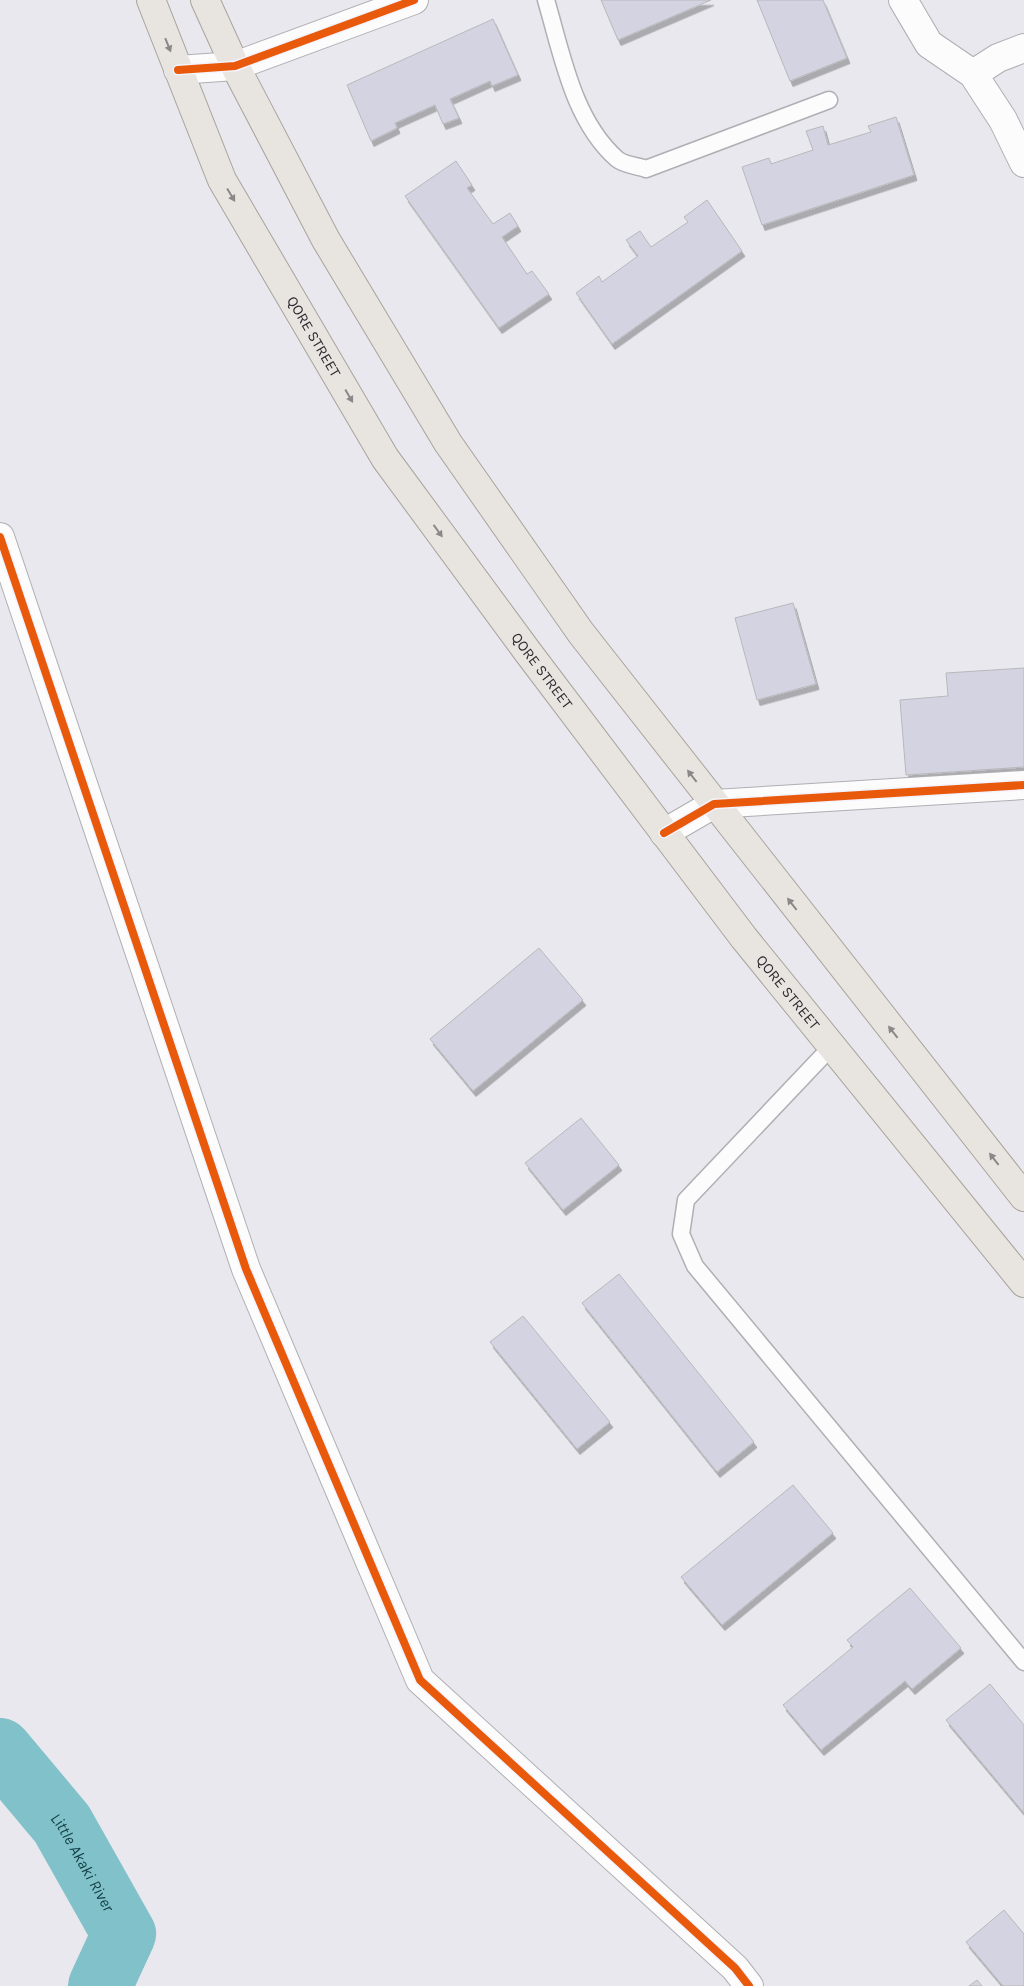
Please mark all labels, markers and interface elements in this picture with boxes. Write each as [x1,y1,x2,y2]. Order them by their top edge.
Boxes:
one-way arrow [165,38,173,52]
one-way arrow [226,189,235,202]
street label: QORE STREET [283,293,345,381]
one-way arrow [344,389,353,402]
one-way arrow [433,524,444,537]
street label: QORE STREET [507,629,577,713]
one-way arrow [687,770,698,783]
one-way arrow [787,898,798,911]
street label: QORE STREET [752,951,824,1034]
one-way arrow [887,1025,898,1038]
one-way arrow [988,1153,999,1166]
water label: Little Akaki River [47,1809,119,1915]

